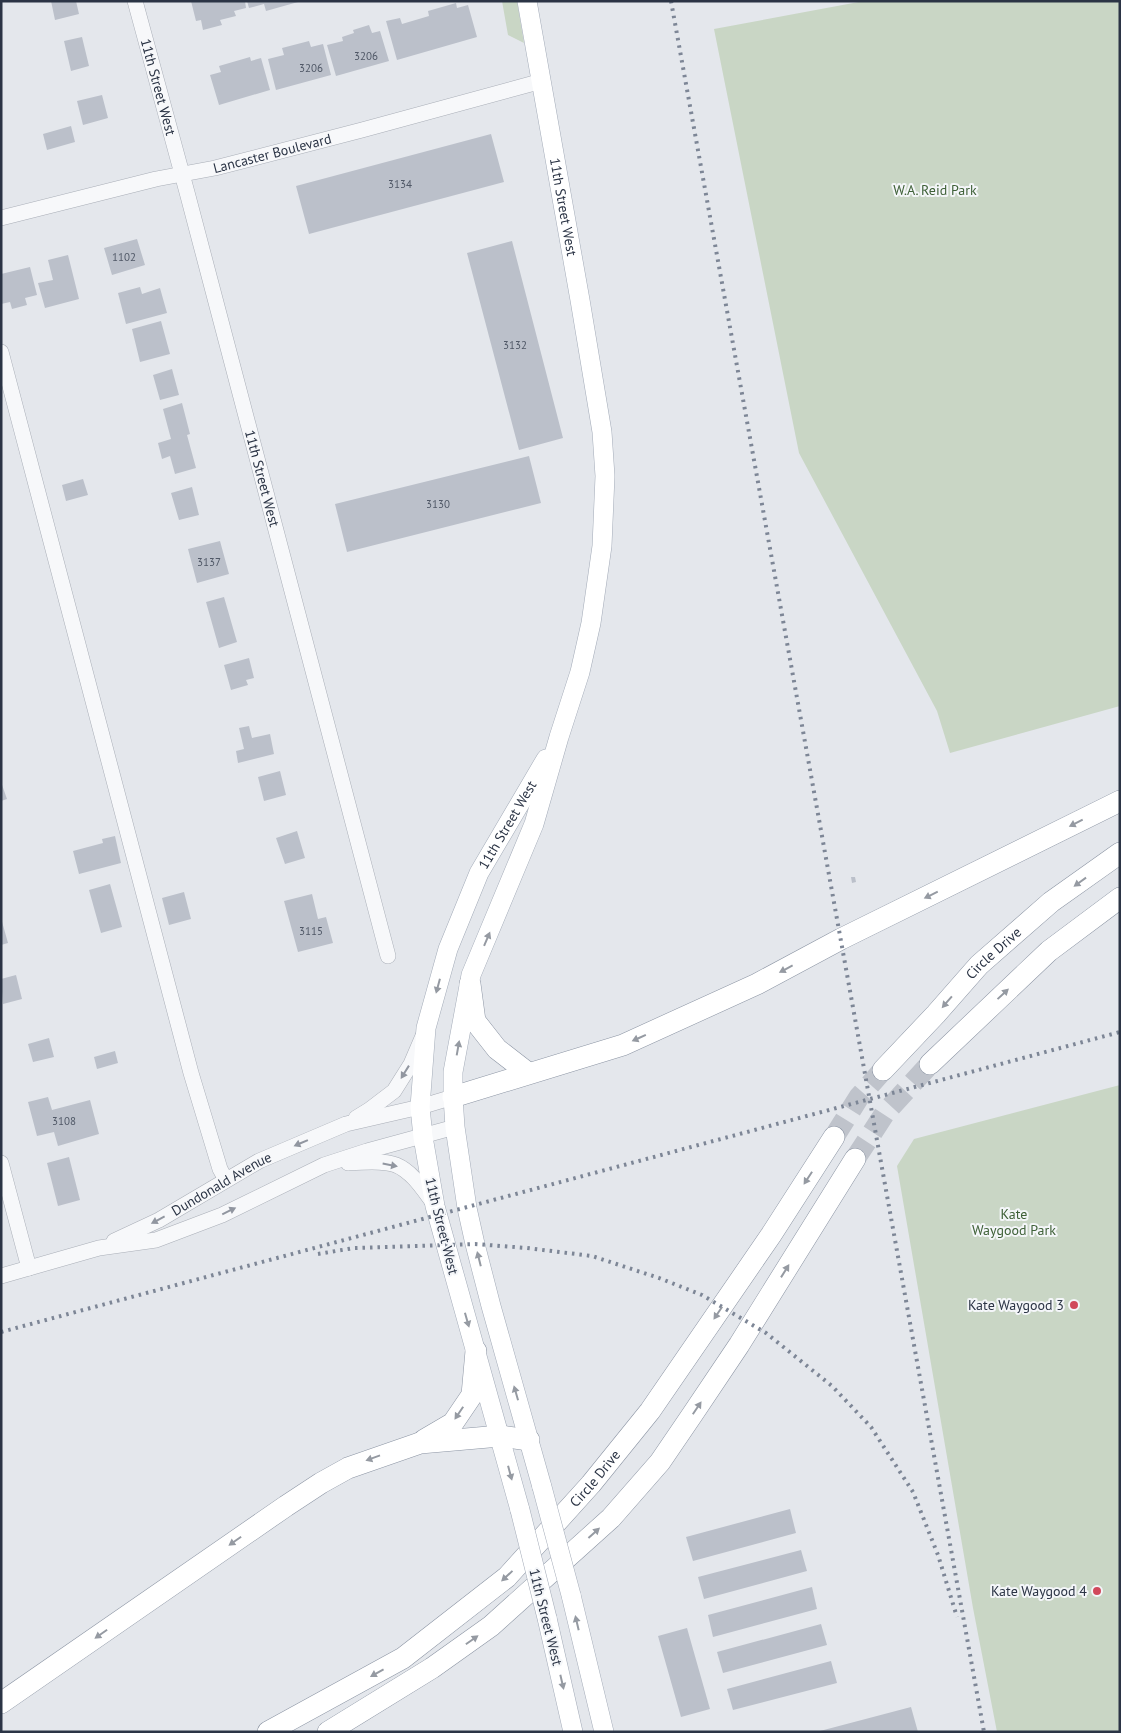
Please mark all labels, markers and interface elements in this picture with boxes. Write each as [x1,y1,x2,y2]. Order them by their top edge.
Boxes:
street label: 11th Street West [137,37,180,138]
house number: 3206 [354,49,378,63]
house number: 3206 [299,61,323,75]
street label: Lancaster Boulevard [211,129,333,177]
street label: 11th Street West [546,156,581,258]
house number: 3134 [388,177,412,191]
park label: W.A. Reid Park [893,181,977,199]
house number: 1102 [112,250,136,264]
house number: 3132 [503,338,527,352]
street label: 11th Street West [241,428,284,529]
house number: 3130 [426,497,450,511]
house number: 3137 [197,555,221,569]
street label: 11th Street West [474,777,540,872]
one-way arrow [1069,819,1083,827]
one-way arrow [1074,877,1087,887]
one-way arrow [924,892,938,900]
street label: Circle Drive [962,923,1025,983]
house number: 3115 [299,924,323,938]
one-way arrow [483,931,491,946]
one-way arrow [779,965,793,973]
one-way arrow [434,978,442,993]
one-way arrow [997,988,1009,1000]
one-way arrow [941,995,953,1007]
one-way arrow [632,1034,646,1042]
one-way arrow [454,1040,462,1056]
one-way arrow [401,1066,410,1079]
house number: 3108 [52,1114,76,1128]
one-way arrow [294,1140,308,1148]
street label: Dundonald Avenue [168,1148,274,1220]
one-way arrow [382,1161,398,1169]
one-way arrow [803,1171,812,1185]
street label: 11th Street West [421,1176,463,1277]
park label: Kate Waygood Park [972,1205,1056,1239]
one-way arrow [222,1207,237,1215]
one-way arrow [151,1216,166,1224]
one-way arrow [475,1251,483,1266]
one-way arrow [780,1265,790,1278]
place label: Kate Waygood 3 [968,1296,1064,1314]
marker: Kate Waygood 3 [1068,1299,1080,1311]
one-way arrow [713,1306,723,1320]
one-way arrow [464,1312,472,1327]
one-way arrow [511,1386,519,1401]
one-way arrow [692,1401,702,1415]
one-way arrow [455,1406,464,1420]
street label: Circle Drive [566,1446,624,1511]
one-way arrow [366,1455,381,1462]
one-way arrow [506,1466,514,1481]
one-way arrow [588,1527,600,1539]
one-way arrow [228,1536,241,1546]
street label: 11th Street West [525,1567,567,1668]
one-way arrow [501,1570,513,1582]
place label: Kate Waygood 4 [991,1582,1087,1600]
marker: Kate Waygood 4 [1091,1585,1103,1597]
one-way arrow [573,1616,581,1631]
one-way arrow [94,1629,108,1639]
one-way arrow [465,1635,478,1645]
one-way arrow [370,1668,383,1677]
one-way arrow [558,1675,566,1690]

